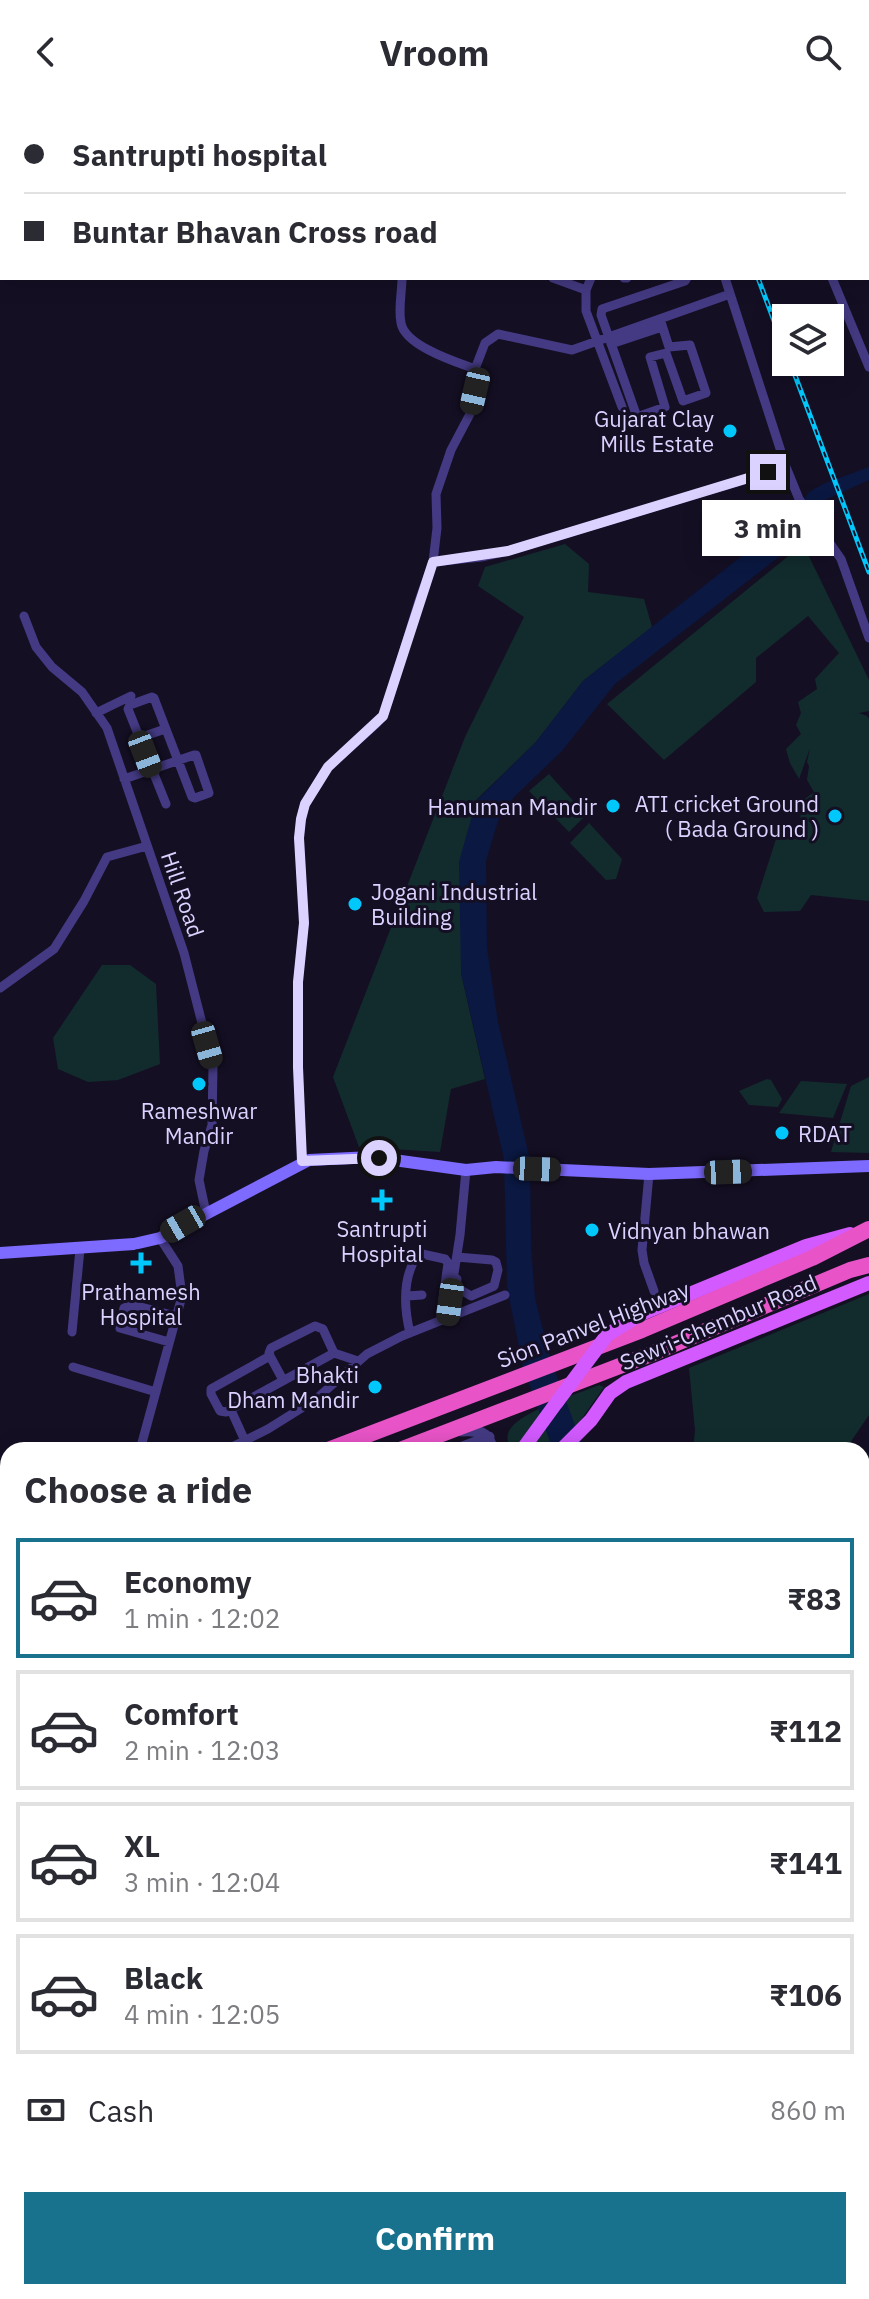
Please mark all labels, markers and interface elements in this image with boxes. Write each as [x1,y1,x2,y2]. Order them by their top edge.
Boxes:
text: Vroom [380,29,489,76]
icon: back [24,30,68,74]
icon: search [801,30,845,74]
text: Santrupti hospital [72,135,327,174]
text: Buntar Bhavan Cross road [72,212,438,251]
map controls [772,304,844,376]
button: layers [772,304,844,376]
car [458,365,492,417]
place label: Gujarat Clay Mills Estate [594,404,714,458]
marker: Gujarat Clay Mills Estate [721,422,739,440]
route end [750,454,786,490]
callout: 3 min [702,500,834,556]
text: 3 min [734,511,802,545]
car [125,727,165,781]
place label: ATI cricket Ground ( Bada Ground ) [635,789,819,843]
place label: Hanuman Mandir [428,792,597,821]
marker: Hanuman Mandir [604,797,622,815]
marker: ATI cricket Ground ( Bada Ground ) [826,807,844,825]
street label: Hill Road [155,847,211,941]
place label: Jogani Industrial Building [371,877,537,931]
marker: Jogani Industrial Building [346,895,364,913]
car [189,1019,225,1071]
marker: Rameshwar Mandir [190,1075,208,1093]
place label: Rameshwar Mandir [141,1096,257,1150]
place label: RDAT [798,1119,852,1148]
marker: RDAT [773,1124,791,1142]
route start [361,1140,397,1176]
car [513,1156,561,1182]
car [704,1159,752,1185]
marker: Santrupti Hospital [371,1189,393,1211]
car [156,1202,210,1246]
place label: Santrupti Hospital [336,1214,428,1268]
place label: Vidnyan bhawan [608,1216,770,1245]
marker: Vidnyan bhawan [583,1221,601,1239]
marker: Prathamesh Hospital [130,1252,152,1274]
street label: Sewri-Chembur Road [615,1267,821,1377]
street label: Sion Panvel Highway [493,1274,693,1374]
place label: Prathamesh Hospital [81,1277,201,1331]
car [435,1277,465,1327]
place label: Bhakti Dham Mandir [227,1360,359,1414]
marker: Bhakti Dham Mandir [366,1378,384,1396]
text: Choose a ride [24,1466,252,1513]
icon: car [28,1562,100,1634]
text: Economy [124,1562,252,1601]
text: ₹83 [787,1579,842,1618]
text: 1 min · 12:02 [124,1601,280,1635]
icon: car [28,1694,100,1766]
text: Comfort [124,1694,239,1733]
text: ₹112 [769,1711,842,1750]
text: 2 min · 12:03 [124,1733,280,1767]
icon: car [28,1826,100,1898]
text: XL [124,1826,160,1865]
text: ₹141 [769,1843,842,1882]
text: 3 min · 12:04 [124,1865,280,1899]
icon: car [28,1958,100,2030]
text: Black [124,1958,203,1997]
text: ₹106 [769,1975,842,2014]
text: 4 min · 12:05 [124,1997,280,2031]
icon: cash [24,2088,68,2132]
text: Cash [88,2091,154,2130]
text: 860 m [770,2093,846,2127]
button: Confirm [24,2192,846,2284]

